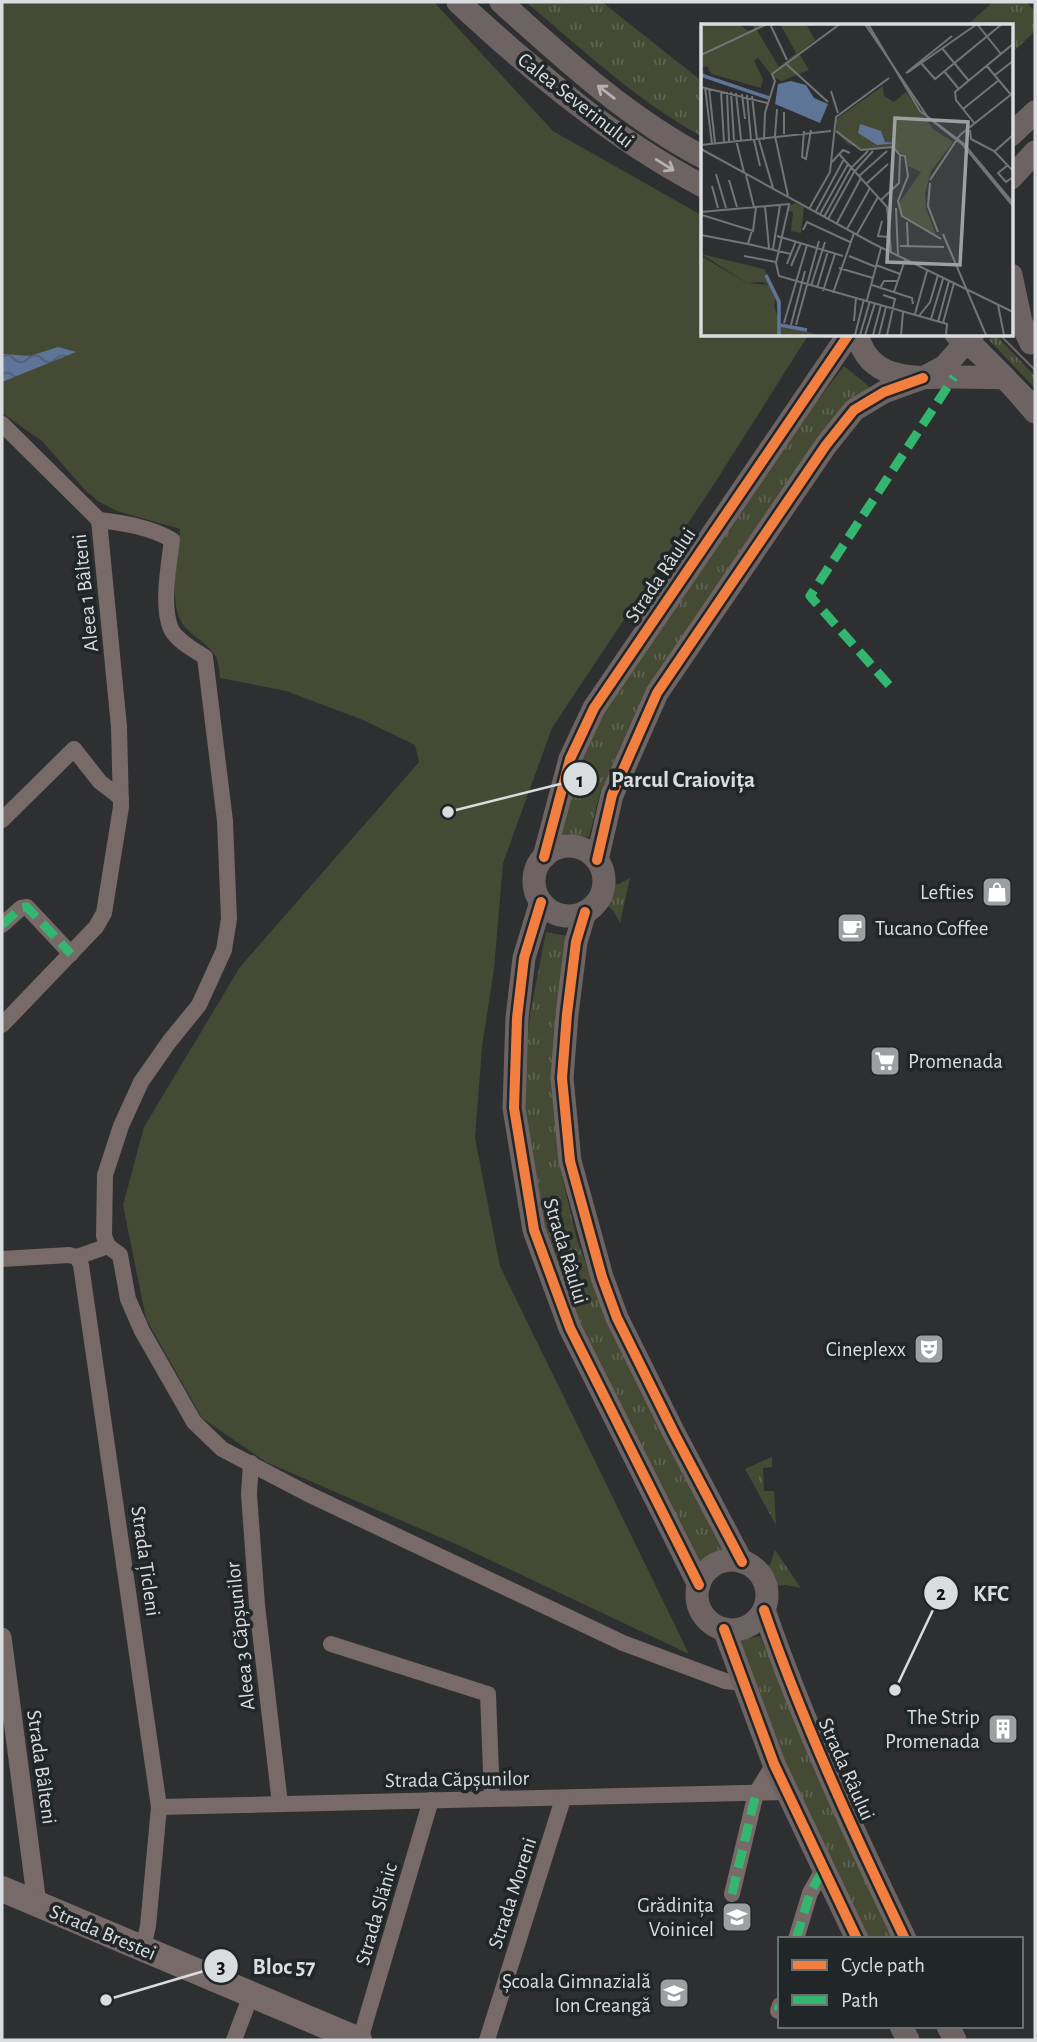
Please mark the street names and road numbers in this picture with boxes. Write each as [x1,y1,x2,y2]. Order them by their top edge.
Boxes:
street label: Calea Severinului [514,49,638,152]
street label: Strada Râului [621,524,700,627]
street label: Aleea 1 Bâlteni [69,533,102,653]
street label: Strada Râului [539,1196,592,1307]
street label: Strada Țicleni [125,1505,164,1618]
street label: Aleea 3 Căpșunilor [222,1560,261,1711]
street label: Strada Bâlteni [23,1709,60,1826]
street label: Strada Râului [815,1715,878,1824]
street label: Strada Căpșunilor [385,1768,530,1793]
street label: Strada Moreni [485,1835,540,1951]
street label: Strada Slănic [352,1861,401,1968]
street label: Strada Brestei [47,1901,159,1964]

